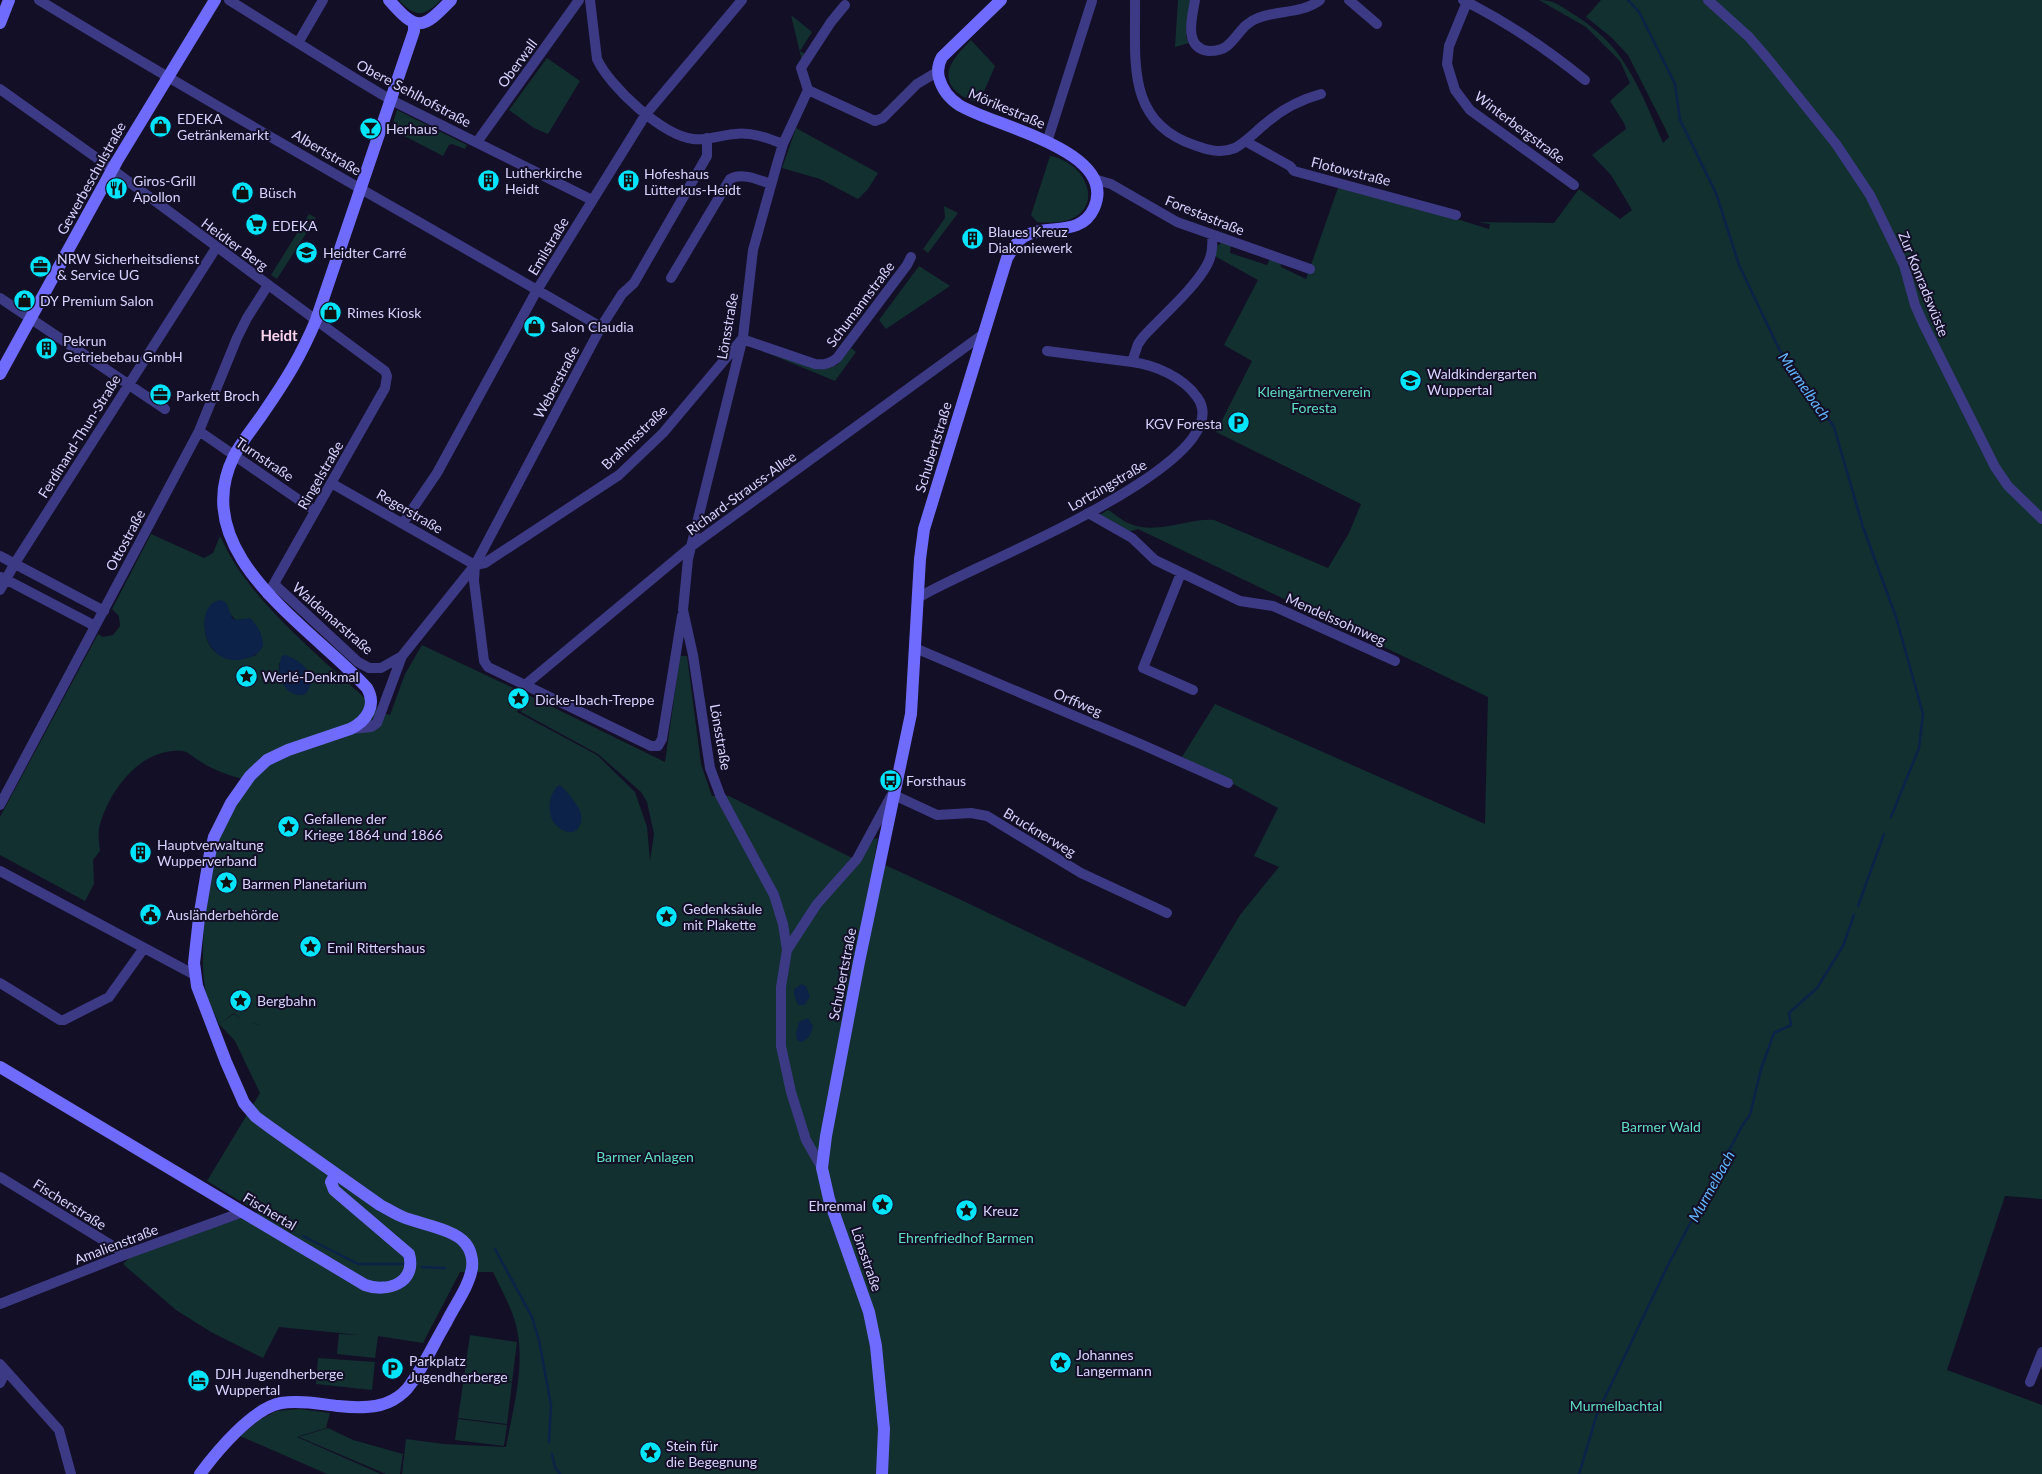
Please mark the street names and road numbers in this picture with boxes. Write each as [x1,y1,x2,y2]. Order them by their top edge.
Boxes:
street label: Oberwall [494,35,540,91]
street label: Obere Sehlhofstraße [354,56,474,130]
street label: Mörikestraße [966,84,1048,132]
street label: Winterbergstraße [1471,87,1569,167]
street label: Gewerbeschulstraße [53,119,129,237]
street label: Albertstraße [290,125,364,179]
street label: Flotowstraße [1310,153,1392,189]
street label: Forestastraße [1163,191,1247,239]
street label: Heidter Berg [198,214,272,274]
street label: Emilstraße [524,214,572,278]
street label: Zur Konradswüste [1895,229,1953,339]
street label: Schumannstraße [822,258,898,350]
street label: Lönsstraße [713,292,741,360]
street label: Weberstraße [530,343,582,421]
street label: Ferdinand-Thun-Straße [34,371,124,501]
street label: Schubertstraße [911,400,955,494]
street label: Brahmsstraße [598,401,670,473]
street label: Turnstraße [233,433,297,485]
street label: Ringelstraße [294,438,346,512]
street label: Richard-Strauss-Allee [683,447,799,539]
street label: Lortzingstraße [1065,456,1149,514]
street label: Regerstraße [374,485,446,537]
street label: Ottostraße [102,506,148,574]
street label: Waldemarstraße [289,578,377,658]
street label: Mendelssohnweg [1283,589,1389,649]
street label: Orffweg [1051,684,1105,720]
street label: Lönsstraße [707,703,735,771]
street label: Brucknerweg [1001,804,1079,860]
street label: Schubertstraße [825,926,859,1022]
street label: Fischerstraße [30,1175,110,1233]
street label: Fischertal [240,1188,300,1234]
street label: Amalienstraße [72,1220,160,1268]
street label: Lönsstraße [848,1225,886,1293]

